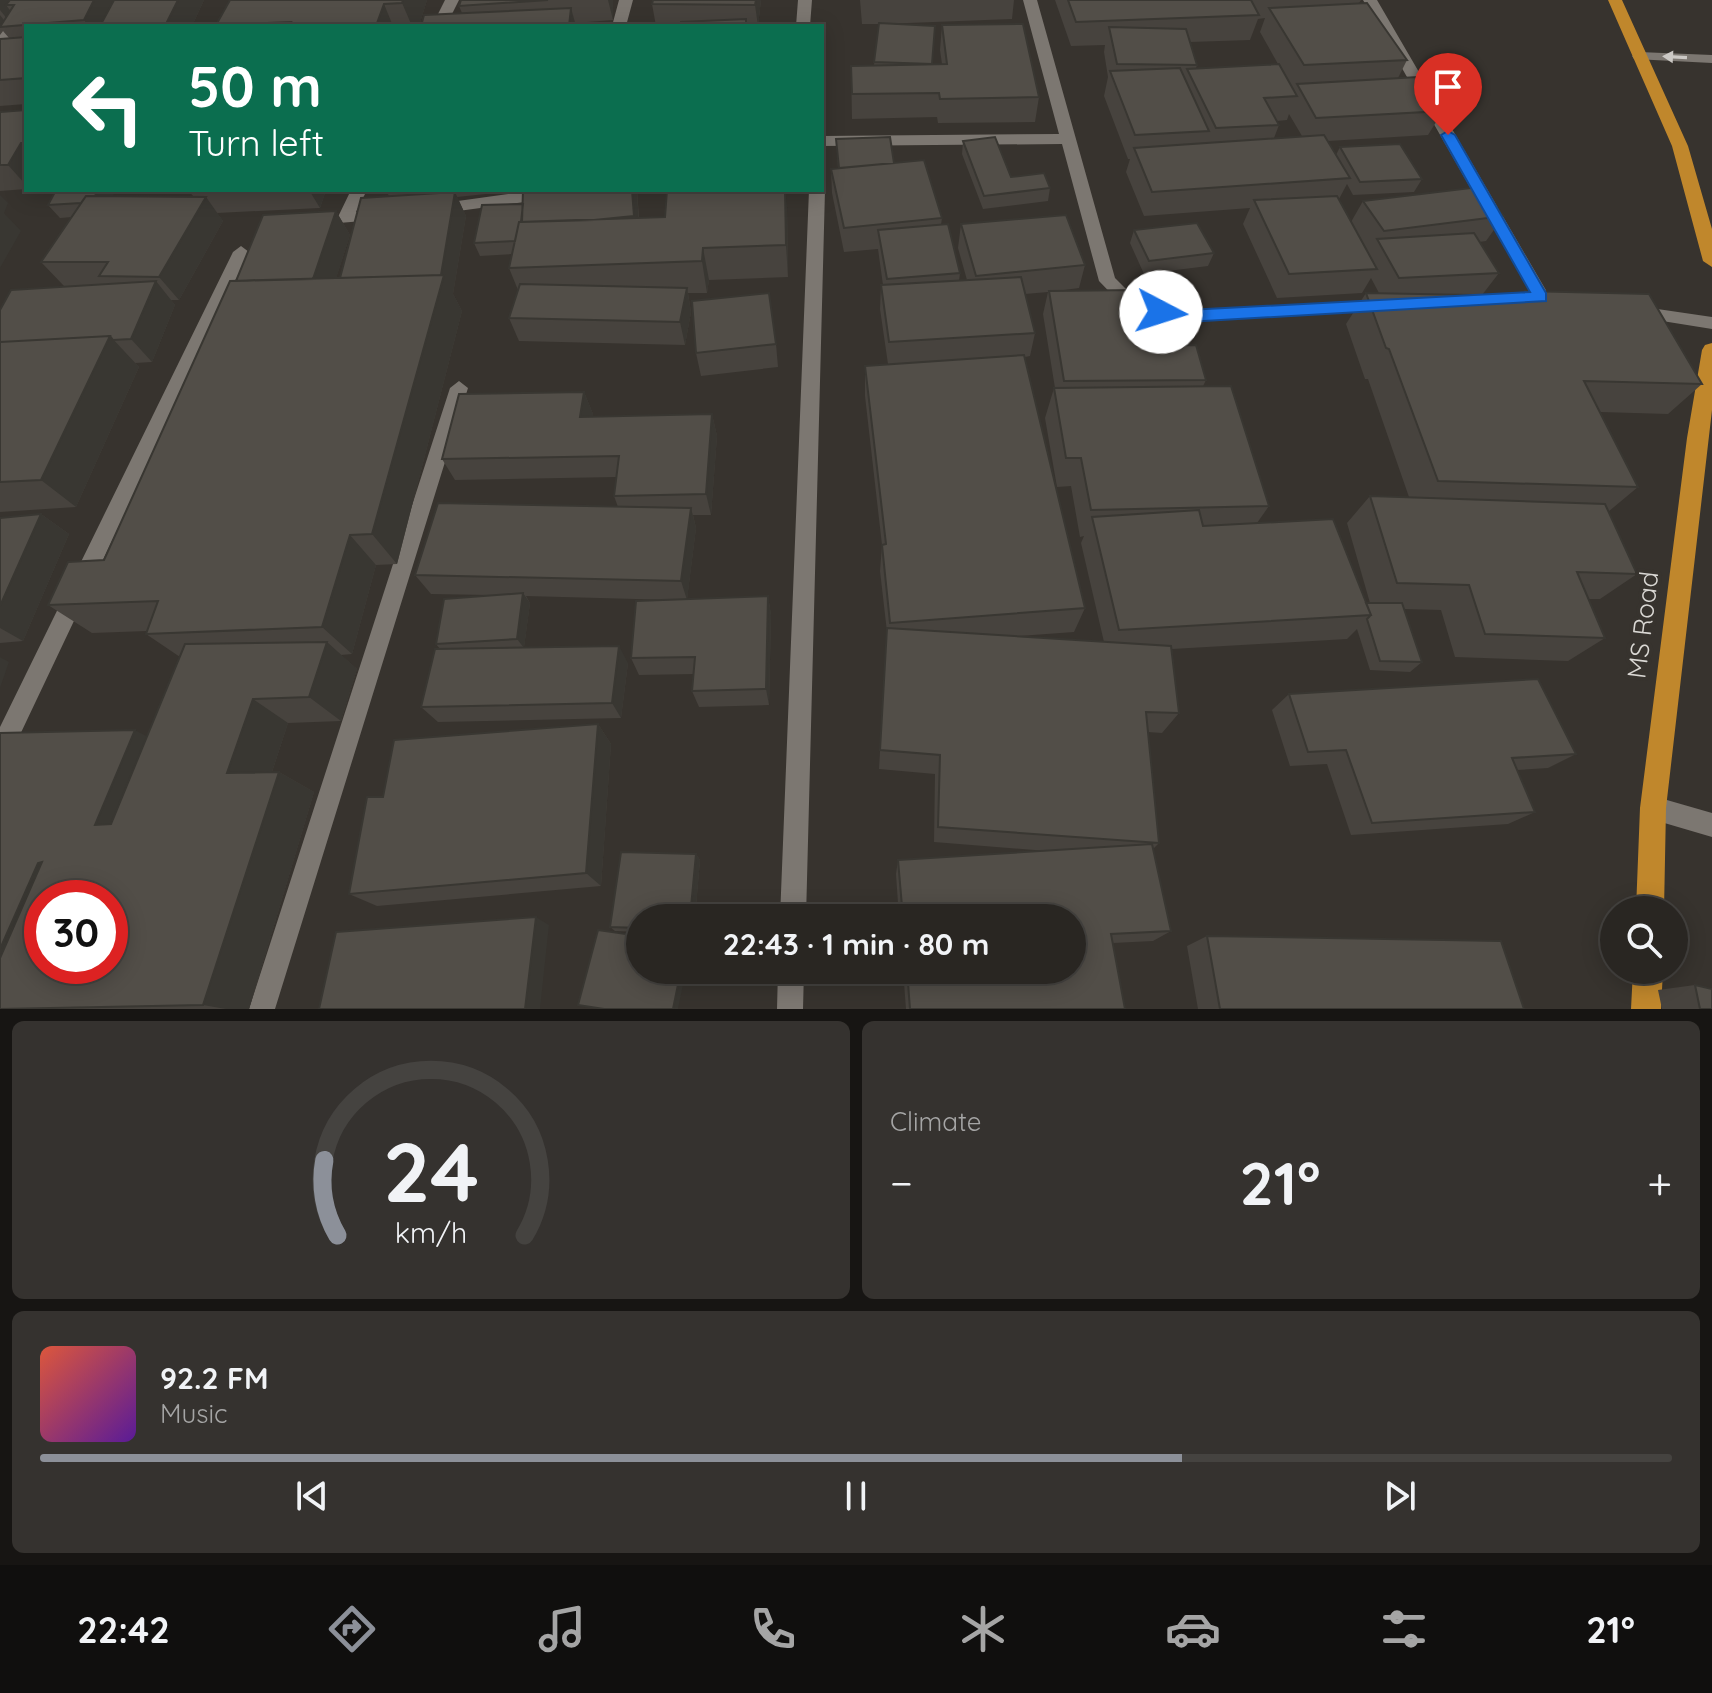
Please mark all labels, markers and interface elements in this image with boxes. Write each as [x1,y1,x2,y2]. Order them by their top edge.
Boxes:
text: 50 m [188,51,322,121]
one-way arrow [1662,51,1687,64]
pin [1414,53,1482,135]
icon: left [56,56,160,160]
icon: arrive [1426,65,1470,109]
text: Turn left [188,120,324,165]
position arrow [1119,270,1203,354]
street label: MS Road [1620,569,1665,680]
speed limit sign: 30 [24,880,128,984]
map controls [1600,896,1688,984]
button: search [1600,896,1688,984]
text: 22:43 · 1 min · 80 m [723,925,989,963]
text: Climate [890,1105,981,1138]
text: 24 [383,1119,479,1223]
text: 21° [1240,1145,1321,1220]
text: − [890,1155,913,1210]
text: + [1647,1155,1672,1210]
text: km/h [395,1214,467,1250]
text: 92.2 FM [160,1359,268,1397]
text: Music [160,1397,228,1430]
icon: previous [290,1474,334,1518]
icon: pause [834,1474,878,1518]
icon: next [1378,1474,1422,1518]
icon: directions [324,1601,380,1657]
icon: music [534,1601,590,1657]
icon: phone [745,1601,801,1657]
icon: climate [955,1601,1011,1657]
icon: car [1165,1601,1221,1657]
icon: filters [1376,1601,1432,1657]
text: 22:42 [77,1607,170,1652]
text: 21° [1586,1607,1635,1652]

